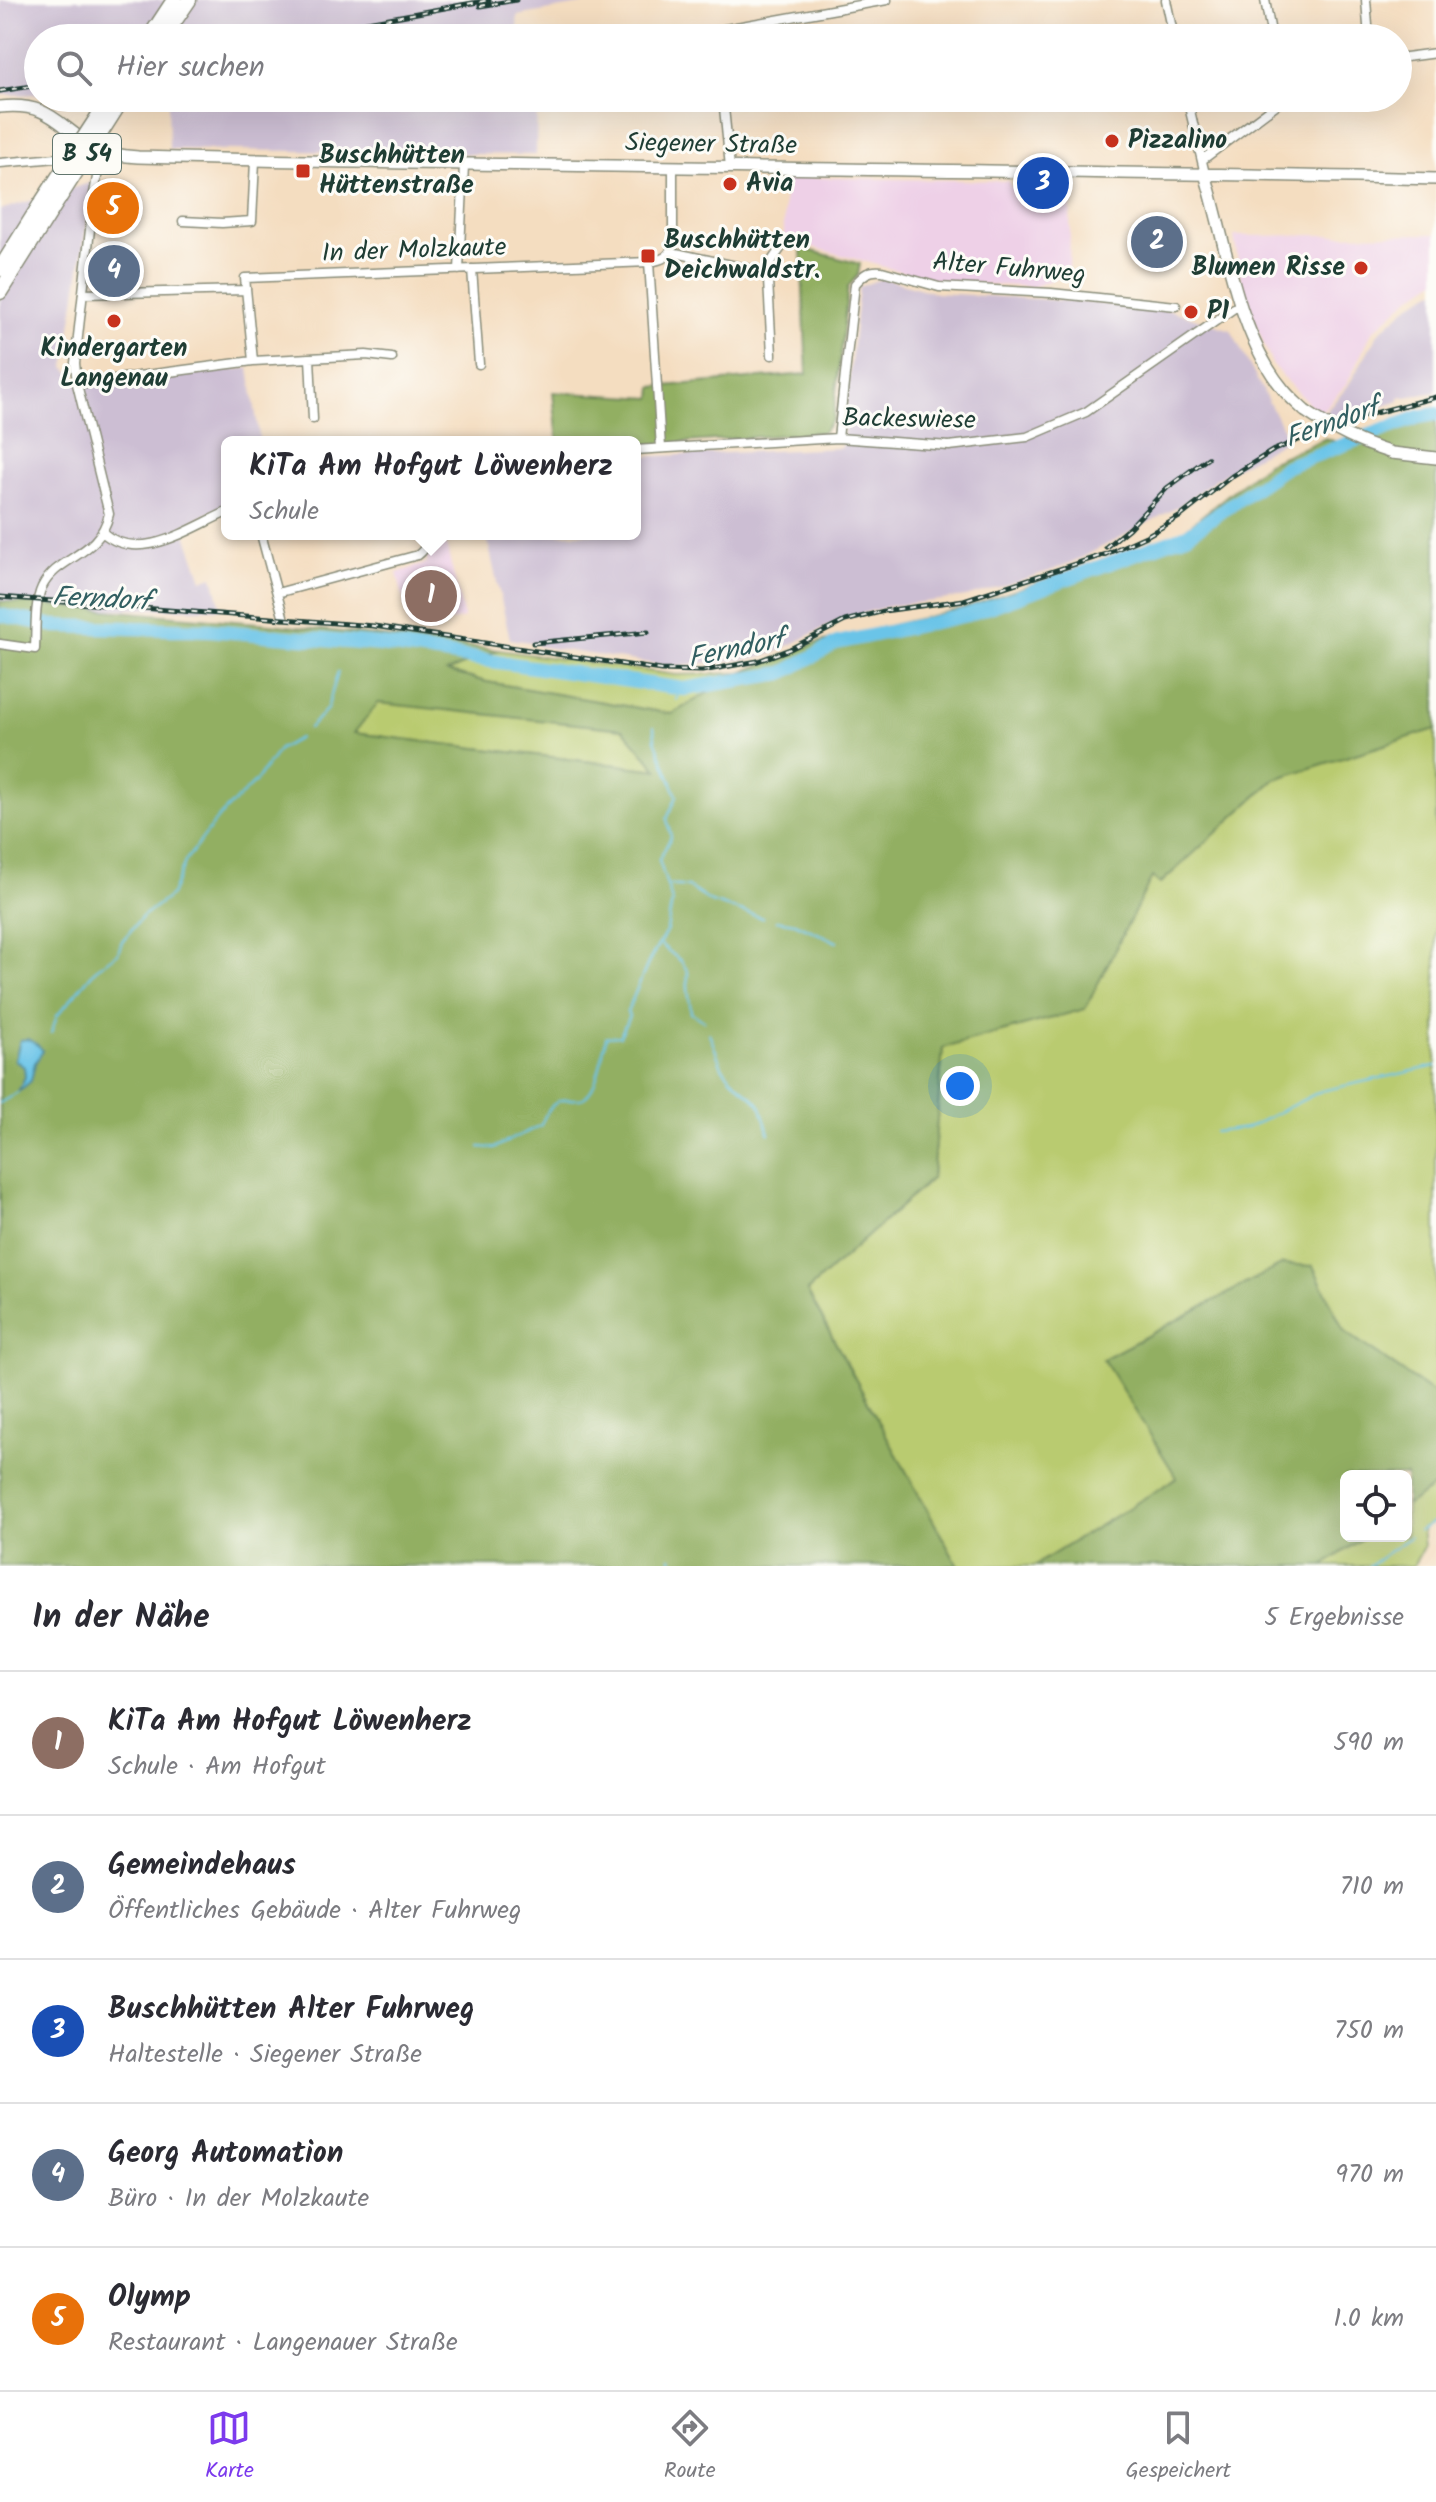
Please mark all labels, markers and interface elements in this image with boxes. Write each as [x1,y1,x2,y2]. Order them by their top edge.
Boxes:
search box [24,24,1412,112]
text: Hier suchen [116,44,265,92]
icon: search [52,46,96,90]
place label: Pizzalino [1128,120,1227,162]
street label: Siegener Straße [625,123,798,168]
marker: Pizzalino [1103,132,1121,150]
road number: B 54 [53,134,121,174]
place label: Buschhütten Hüttenstraße [319,135,474,207]
pin: 3 [1017,153,1069,213]
marker: Buschhütten Hüttenstraße [294,162,312,180]
place label: Avia [746,163,793,205]
marker: Avia [721,175,739,193]
pin: 5 [87,178,139,238]
pin: 2 [1131,212,1183,272]
place label: Buschhütten Deichwaldstr. [664,220,820,292]
street label: In der Molzkaute [321,227,507,275]
pin: 4 [88,241,140,301]
street label: Alter Fuhrweg [931,241,1087,297]
marker: Buschhütten Deichwaldstr. [639,247,657,265]
place label: Blumen Risse [1191,247,1345,289]
marker: Blumen Risse [1352,259,1370,277]
place label: P1 [1207,291,1229,333]
marker: P1 [1182,303,1200,321]
marker: Kindergarten Langenau [105,312,123,330]
place label: Kindergarten Langenau [41,328,187,400]
water label: Ferndorf [1278,384,1393,462]
street label: Backeswiese [842,398,976,442]
popup [221,436,641,540]
text: KiTa Am Hofgut Löwenherz [249,443,613,491]
text: Schule [249,491,319,533]
pin: 1 [405,566,457,626]
water label: Ferndorf [51,575,159,625]
water label: Ferndorf [683,616,796,682]
your location [940,1066,980,1106]
map controls [1340,1470,1412,1542]
button: locate [1340,1470,1412,1542]
text: In der Nähe [32,1591,210,1645]
text: 5 Ergebnisse [1264,1597,1404,1639]
text: KiTa Am Hofgut Löwenherz [108,1698,472,1746]
text: 1 [54,1722,62,1764]
text: 590 m [1333,1722,1404,1764]
text: Schule · Am Hofgut [108,1746,326,1788]
text: Gemeindehaus [108,1842,296,1890]
text: 2 [50,1866,66,1908]
text: 710 m [1340,1866,1404,1908]
text: Öffentliches Gebäude · Alter Fuhrweg [108,1890,521,1932]
text: Buschhütten Alter Fuhrweg [108,1986,474,2034]
text: 3 [51,2010,65,2052]
text: 750 m [1334,2010,1404,2052]
text: Haltestelle · Siegener Straße [108,2034,422,2076]
text: Georg Automation [108,2130,343,2178]
text: 4 [51,2154,65,2196]
text: 970 m [1335,2154,1404,2196]
text: Büro · In der Molzkaute [108,2178,369,2220]
text: Olymp [108,2274,191,2322]
text: 5 [51,2298,65,2340]
text: 1.0 km [1333,2298,1404,2340]
text: Restaurant · Langenauer Straße [108,2322,458,2364]
tab: Karte [205,2406,254,2489]
tab: Route [664,2406,716,2489]
tab: Gespeichert [1125,2406,1231,2489]

